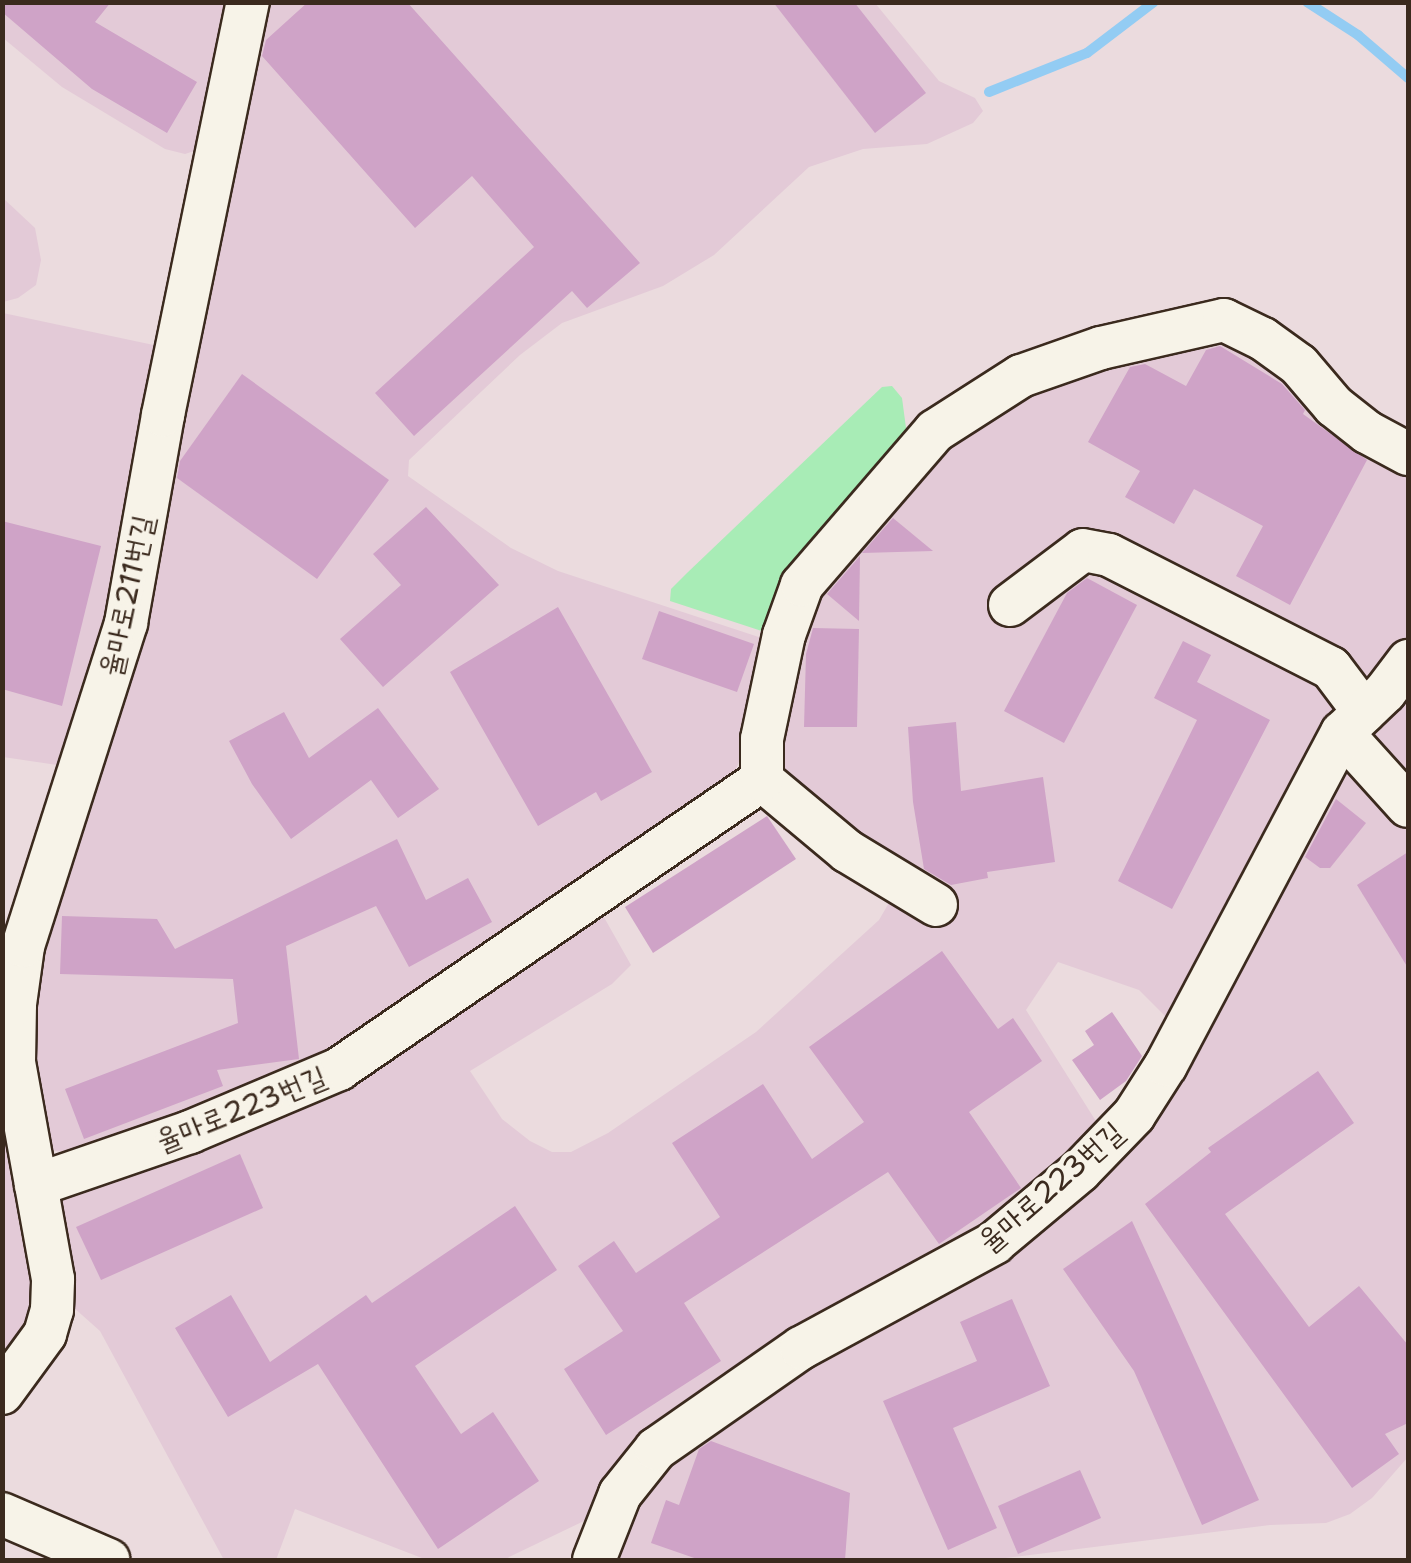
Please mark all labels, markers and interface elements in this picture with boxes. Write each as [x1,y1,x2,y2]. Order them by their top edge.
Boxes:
street label: 율마로211번길 [92,512,162,680]
street label: 율마로223번길 [151,1058,331,1160]
street label: 율마로223번길 [971,1114,1131,1260]

